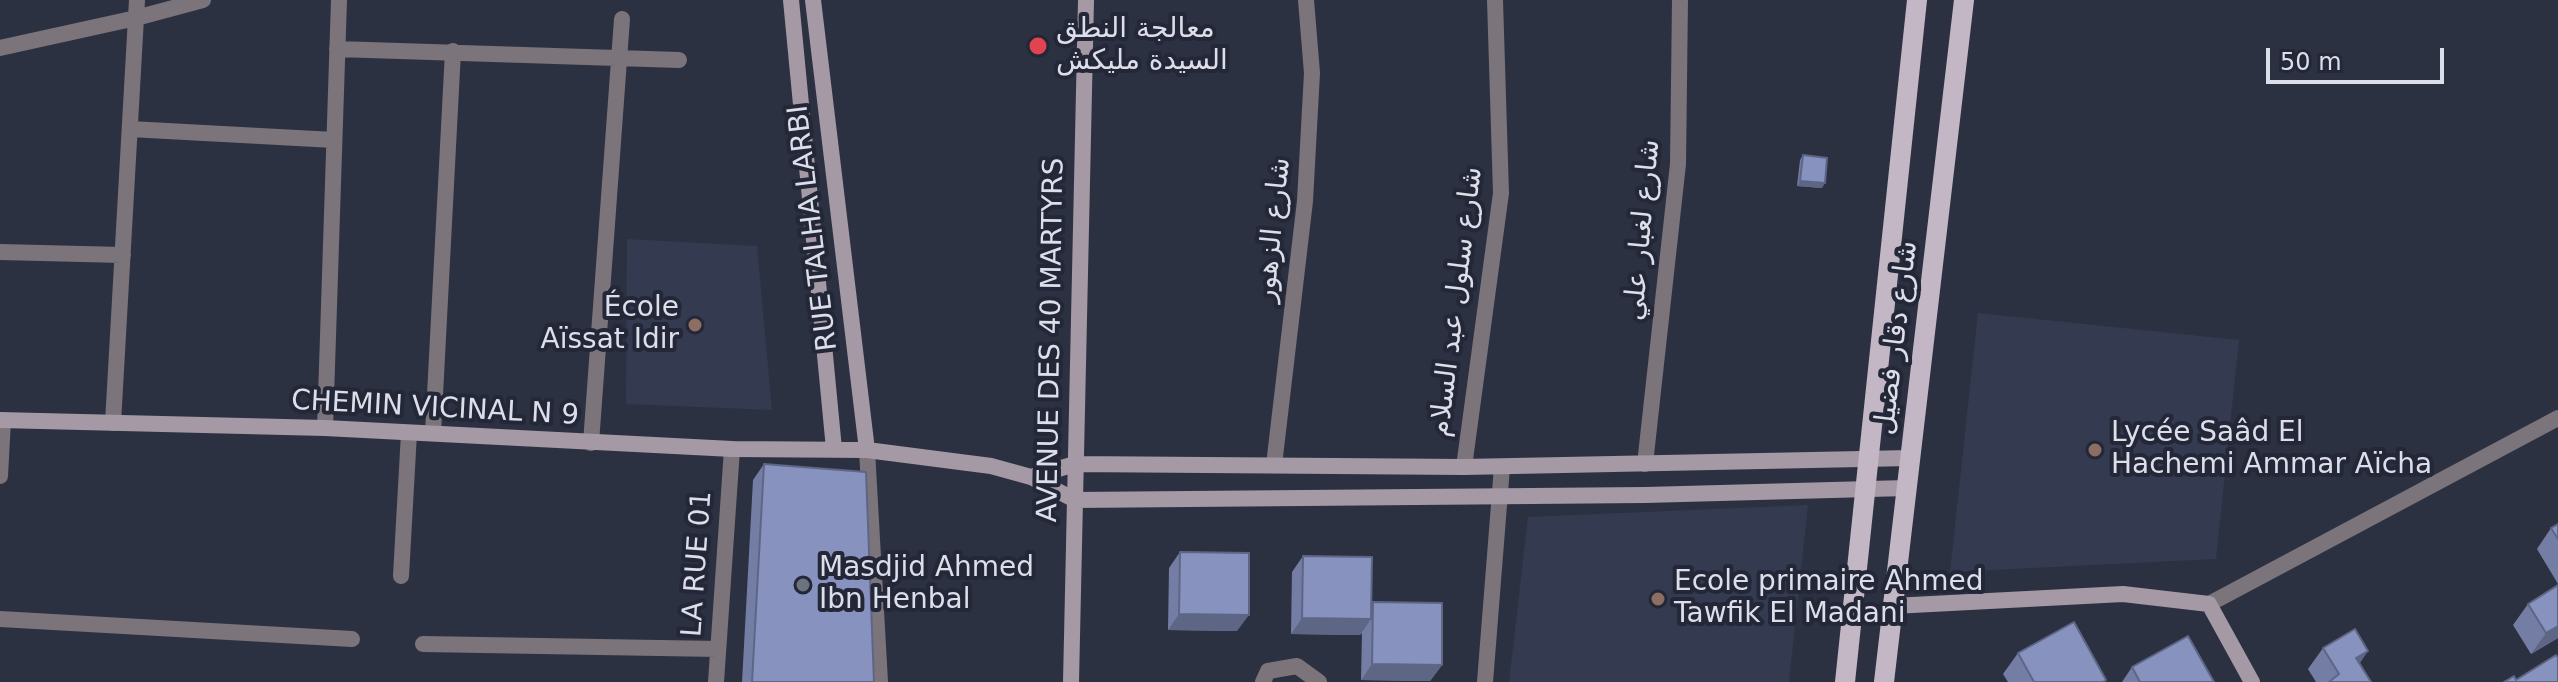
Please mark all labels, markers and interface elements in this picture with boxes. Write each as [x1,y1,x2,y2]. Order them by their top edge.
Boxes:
place label: معالجة النطق السيدة مليكش [1056,13,1228,79]
scale bar [2270,32,2448,82]
marker: معالجة النطق السيدة مليكش [1027,35,1049,57]
text: 50 m [2280,48,2342,76]
street label: RUE TALHA LARBI [782,103,846,353]
street label: شارع لغبار علي [1618,138,1668,322]
street label: شارع الزهور [1250,156,1298,304]
street label: AVENUE DES 40 MARTYRS [1032,157,1072,523]
street label: شارع سلول عبد السلام [1424,165,1490,439]
street label: شارع دقار فضيل [1868,239,1926,437]
place label: École Aïssat Idir [541,292,679,358]
marker: École Aïssat Idir [686,316,704,334]
street label: CHEMIN VICINAL N 9 [290,385,580,433]
place label: Lycée Saâd El Hachemi Ammar Aïcha [2111,417,2432,483]
marker: Lycée Saâd El Hachemi Ammar Aïcha [2086,441,2104,459]
street label: LA RUE 01 [676,490,720,638]
place label: Masdjid Ahmed Ibn Henbal [819,552,1034,618]
place label: Ecole primaire Ahmed Tawfik El Madani [1674,566,1984,632]
marker: Masdjid Ahmed Ibn Henbal [794,576,812,594]
marker: Ecole primaire Ahmed Tawfik El Madani [1649,590,1667,608]

